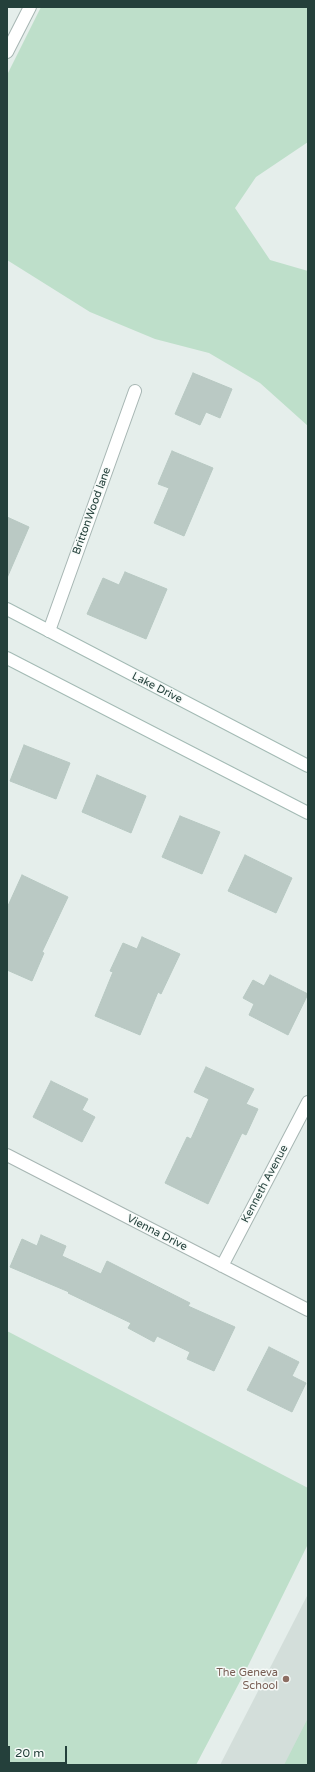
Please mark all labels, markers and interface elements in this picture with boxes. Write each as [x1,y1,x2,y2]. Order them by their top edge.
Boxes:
street label: BrittonWood lane [70,466,114,556]
street label: Lake Drive [130,670,184,706]
street label: Kenneth Avenue [239,1143,291,1225]
street label: Vienna Drive [125,1212,189,1254]
place label: The Geneva School [216,1666,278,1692]
marker: The Geneva School [281,1674,291,1684]
scale bar [10,1738,69,1764]
text: 20 m [15,1746,44,1760]

